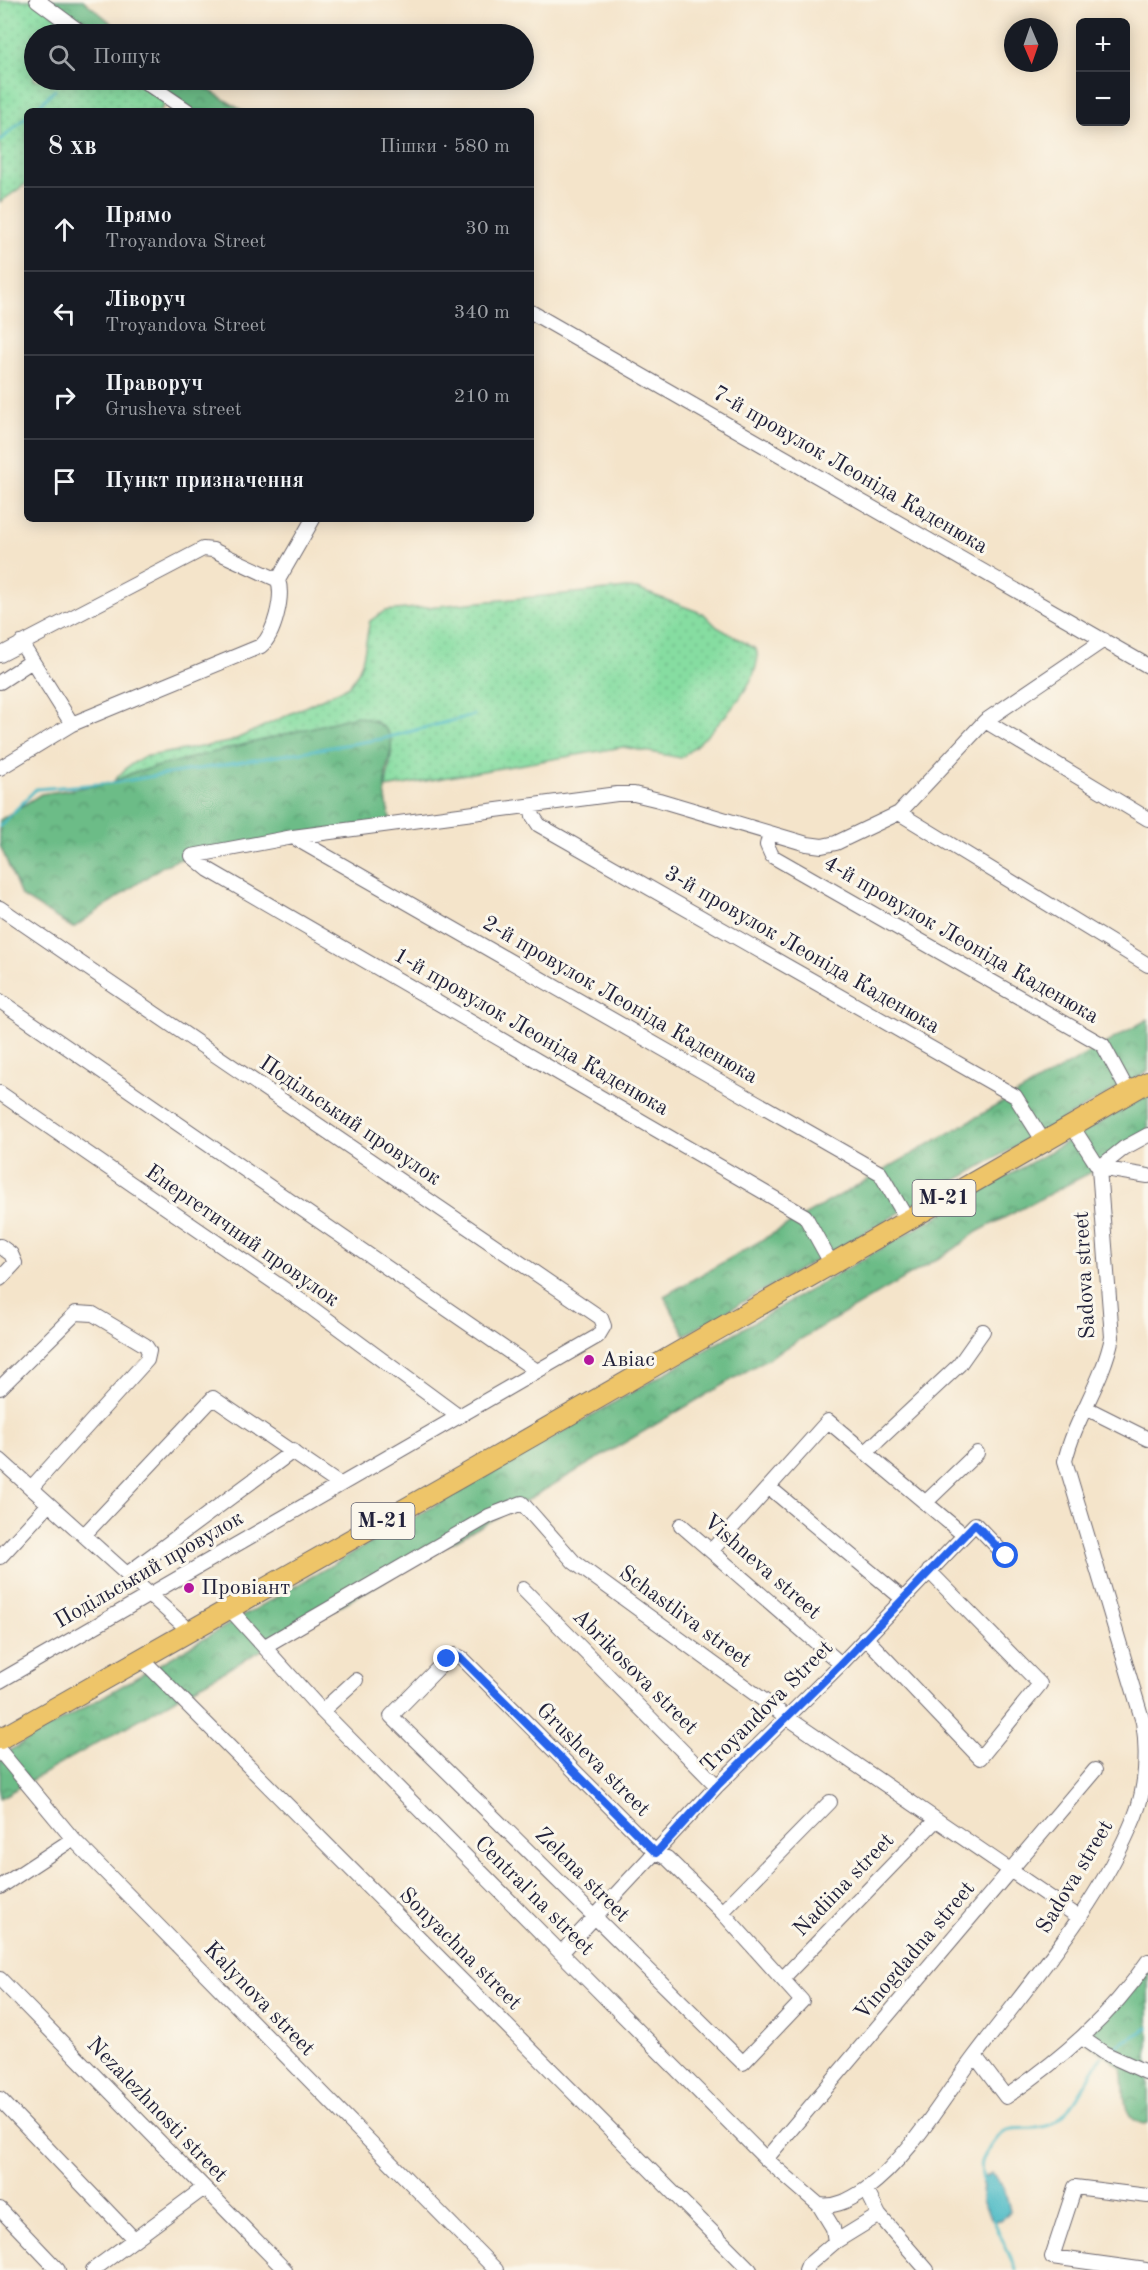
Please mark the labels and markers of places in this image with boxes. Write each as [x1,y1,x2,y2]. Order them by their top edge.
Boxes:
place label: Авіас [601,1349,655,1371]
marker: Авіас [582,1353,596,1367]
place label: Провіант [201,1577,290,1599]
marker: Провіант [182,1581,196,1595]

